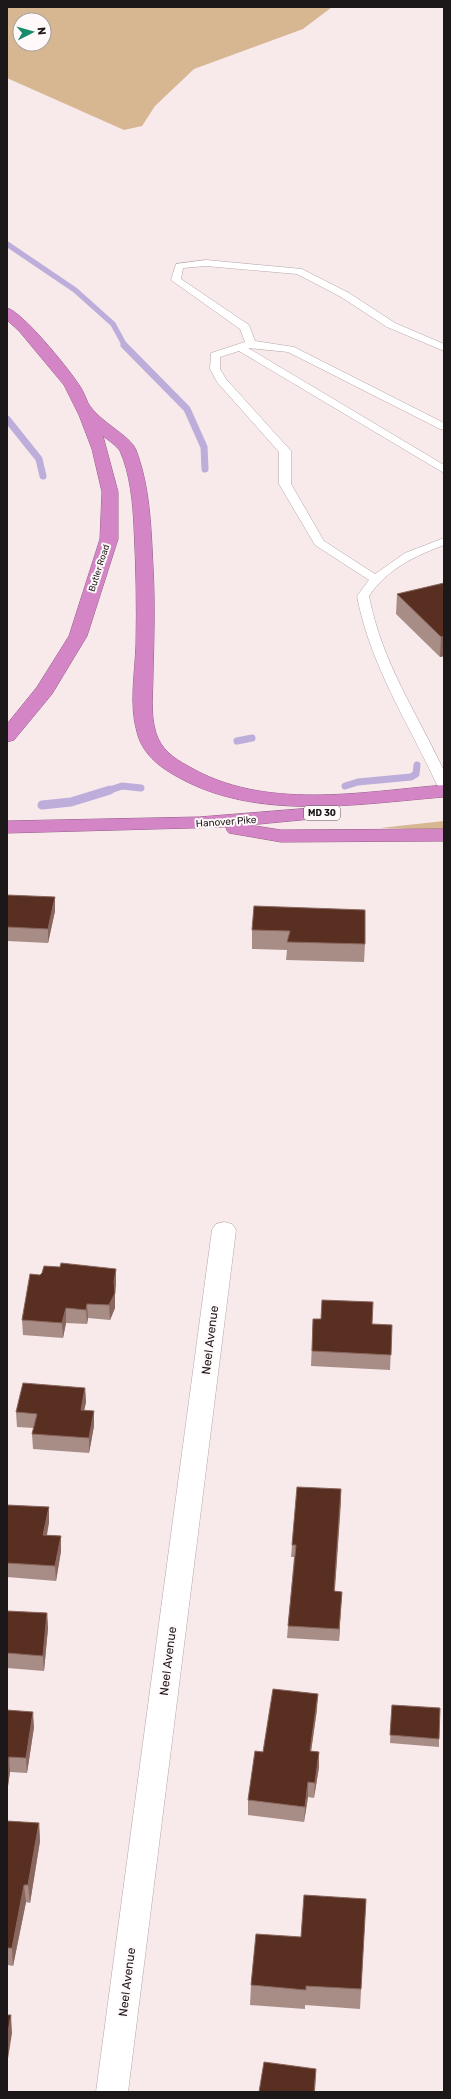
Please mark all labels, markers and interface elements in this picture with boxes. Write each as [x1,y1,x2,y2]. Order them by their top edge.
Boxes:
north arrow [12,12,52,52]
text: N [35,26,48,36]
street label: Butler Road [87,543,111,593]
road number: MD 30 [304,806,340,820]
street label: Hanover Pike [195,814,257,830]
street label: Neel Avenue [199,1304,221,1375]
street label: Neel Avenue [157,1625,179,1696]
street label: Neel Avenue [116,1946,138,2017]

